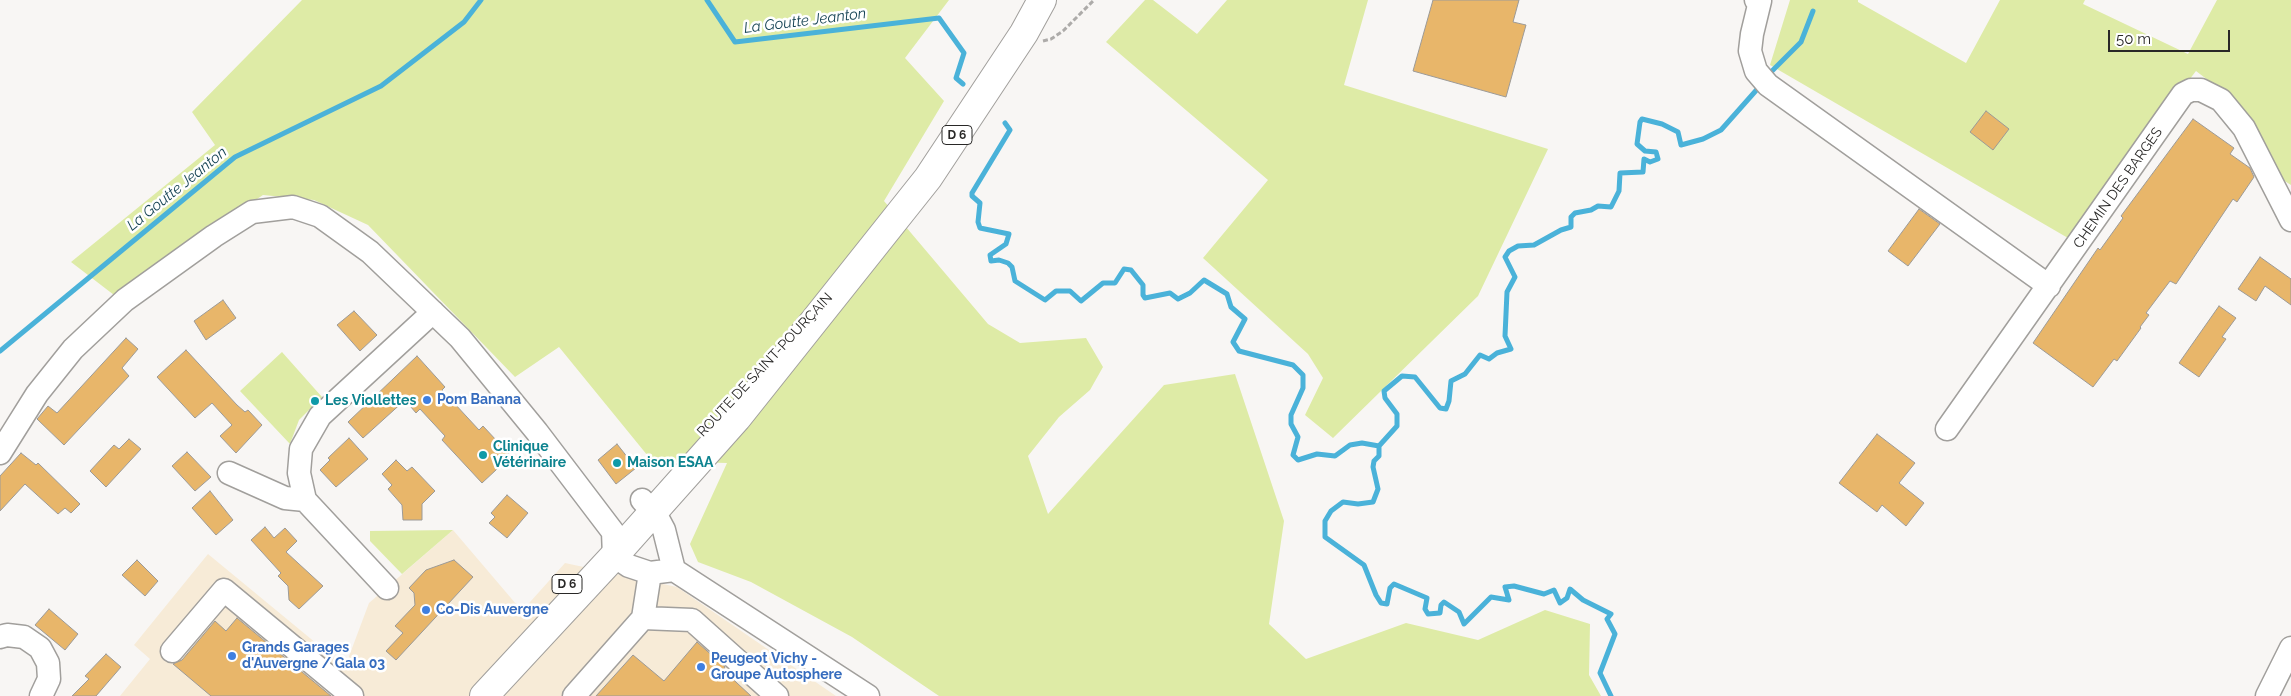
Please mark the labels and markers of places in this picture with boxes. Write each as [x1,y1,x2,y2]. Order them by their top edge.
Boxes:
place label: Pom Banana [437,392,521,408]
place label: Les Viollettes [325,393,416,409]
marker: Pom Banana [421,394,433,406]
marker: Les Viollettes [309,395,321,407]
place label: Clinique Vétérinaire [493,439,566,472]
marker: Clinique Vétérinaire [477,449,489,461]
place label: Maison ESAA [627,455,713,471]
marker: Maison ESAA [611,457,623,469]
place label: Co-Dis Auvergne [436,602,549,618]
marker: Co-Dis Auvergne [420,604,432,616]
place label: Grands Garages d'Auvergne / Gala 03 [242,640,385,672]
marker: Grands Garages d'Auvergne / Gala 03 [226,650,238,662]
place label: Peugeot Vichy - Groupe Autosphere [711,651,842,684]
marker: Peugeot Vichy - Groupe Autosphere [695,661,707,673]

